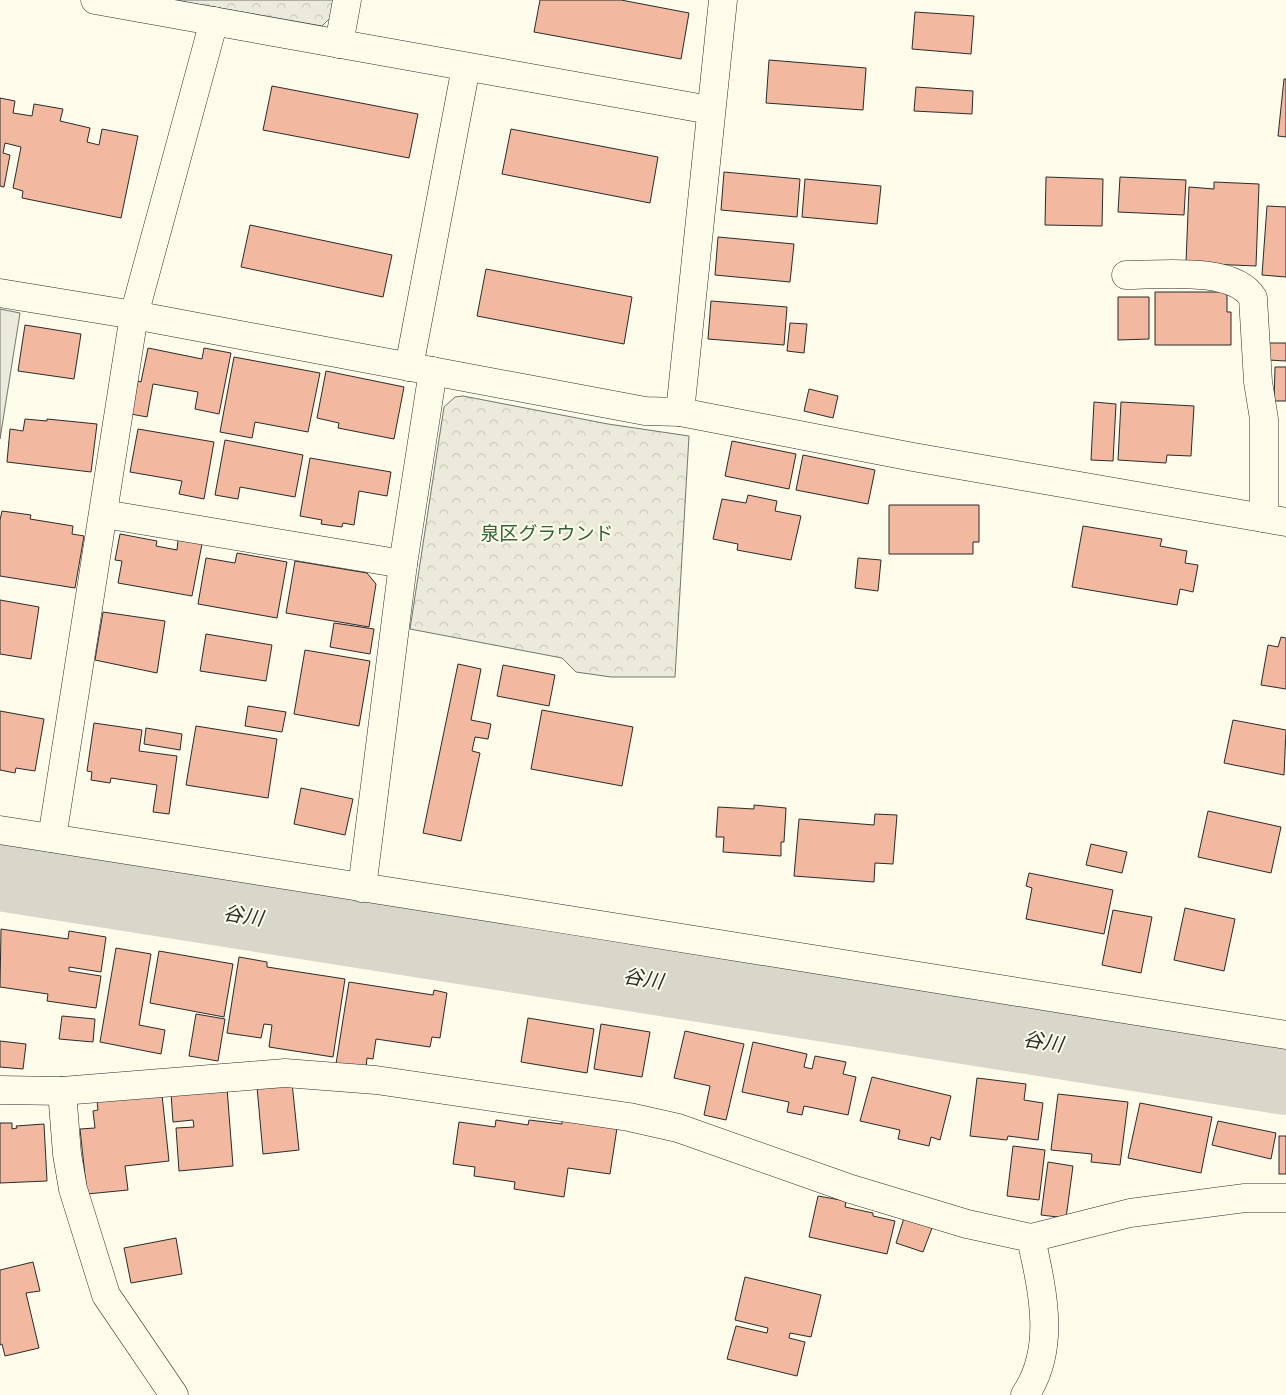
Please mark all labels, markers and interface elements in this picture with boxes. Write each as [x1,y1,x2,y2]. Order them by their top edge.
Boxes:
park label: 泉区グラウンド [480,523,614,545]
water label: 谷川 [221,902,267,931]
water label: 谷川 [621,965,667,994]
water label: 谷川 [1021,1028,1067,1057]

